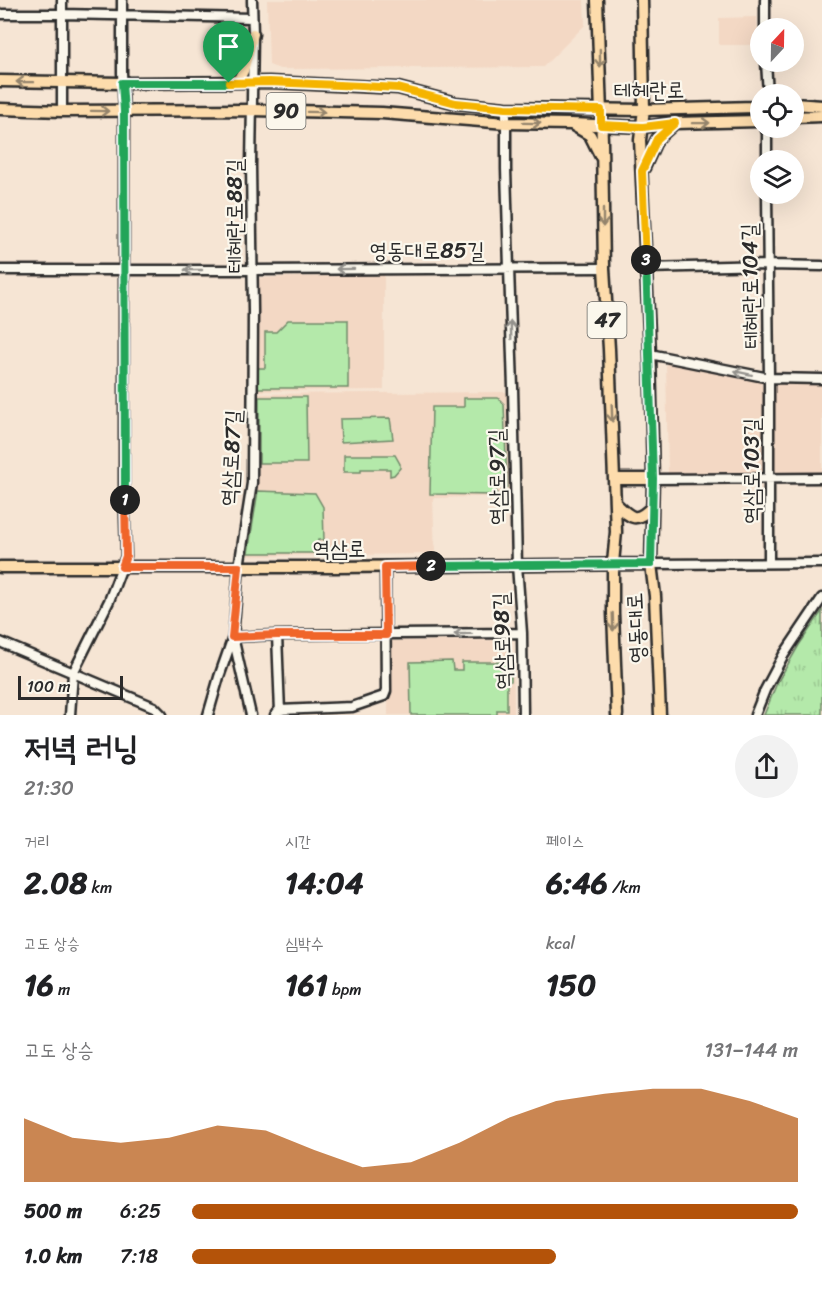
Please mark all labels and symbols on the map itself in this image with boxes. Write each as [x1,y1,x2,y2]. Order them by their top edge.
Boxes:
north arrow [750,18,804,72]
pin [203,21,254,83]
one-way arrow [594,48,605,68]
street label: 테헤란로 [613,70,685,110]
one-way arrow [16,76,36,88]
road number: 90 [266,93,306,129]
one-way arrow [90,105,110,117]
one-way arrow [306,106,326,117]
one-way arrow [691,117,711,128]
one-way arrow [522,118,542,129]
street label: 테헤란로88길 [215,158,254,274]
one-way arrow [597,208,609,228]
street label: 테헤란로104길 [729,223,771,349]
street label: 영동대로85길 [369,231,485,270]
pin: 3 [631,245,661,275]
one-way arrow [336,263,356,275]
one-way arrow [184,264,204,276]
road number: 47 [588,302,626,338]
one-way arrow [506,320,517,340]
one-way arrow [734,366,753,378]
one-way arrow [606,403,617,423]
street label: 역삼로87길 [209,408,253,507]
street label: 역삼로103길 [732,418,771,524]
street label: 역삼로97길 [477,428,517,526]
pin: 1 [110,485,140,515]
street label: 역삼로 [312,529,366,568]
pin: 2 [416,551,446,581]
street label: 역삼로98길 [481,591,523,690]
street label: 영동대로 [615,592,657,664]
one-way arrow [608,611,619,631]
one-way arrow [454,628,474,640]
scale bar [18,673,123,700]

